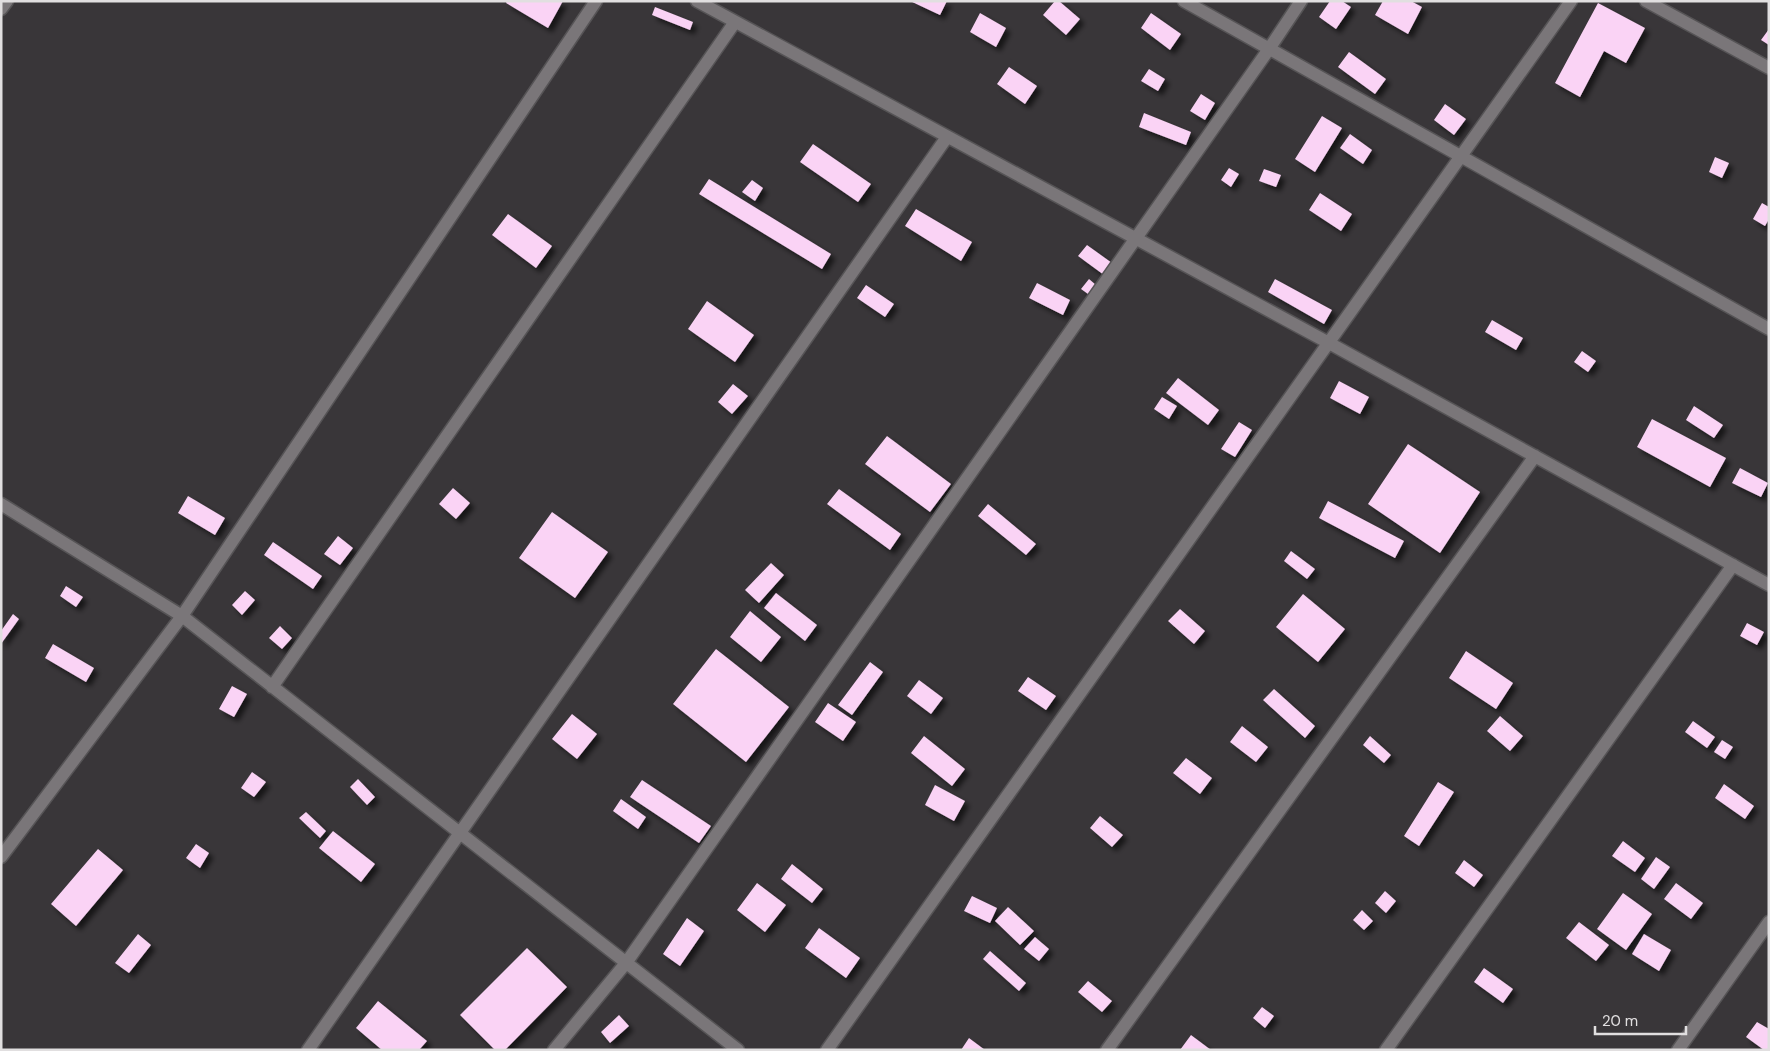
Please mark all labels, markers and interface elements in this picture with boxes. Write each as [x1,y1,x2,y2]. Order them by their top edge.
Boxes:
scale bar [1595,1004,1686,1036]
text: 20 m [1602,1011,1638,1031]

